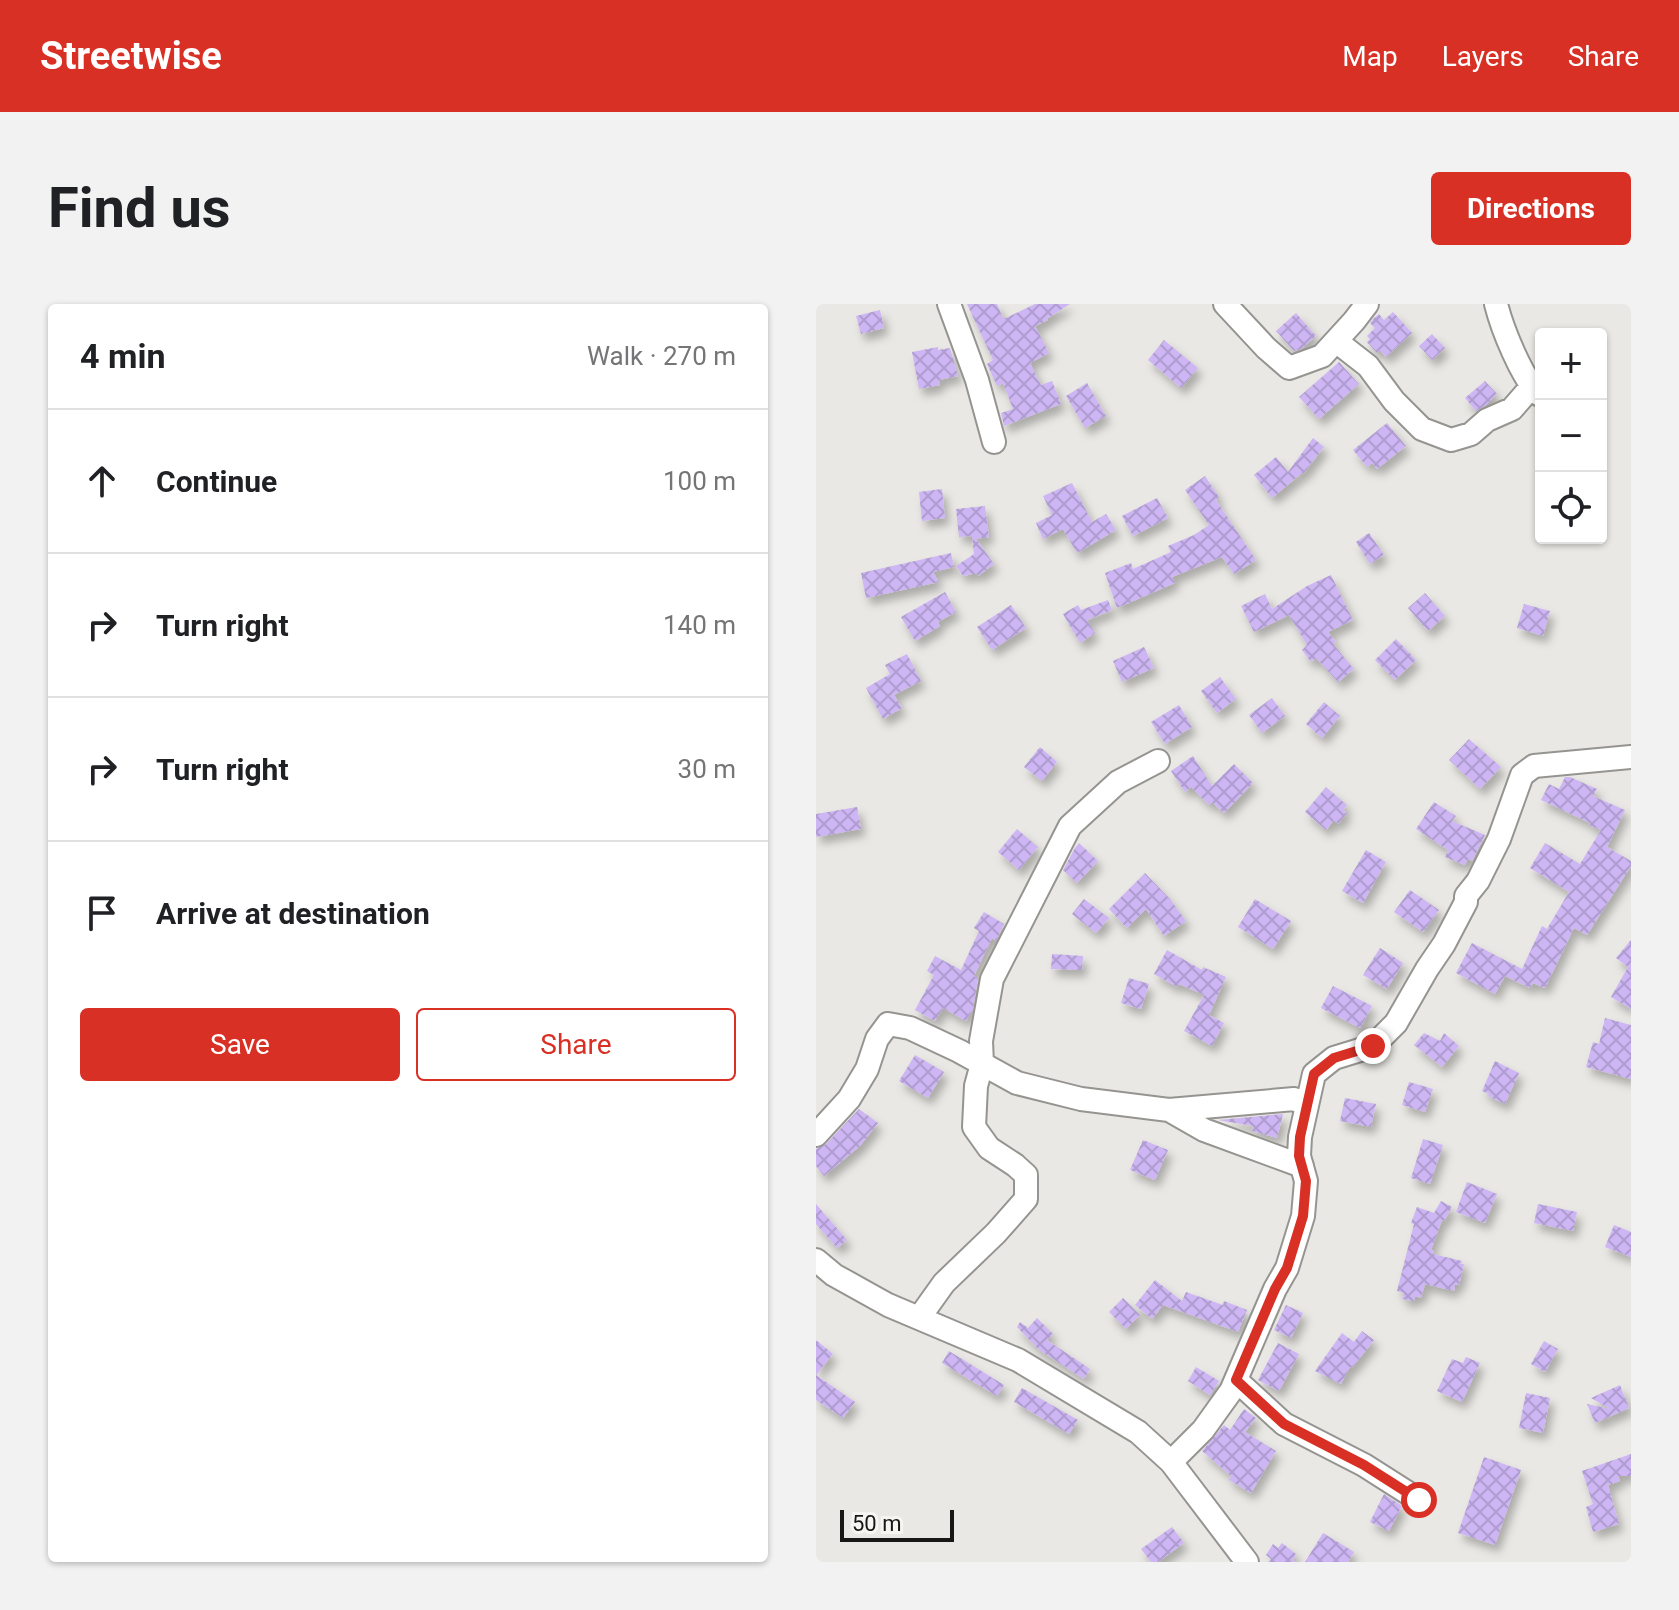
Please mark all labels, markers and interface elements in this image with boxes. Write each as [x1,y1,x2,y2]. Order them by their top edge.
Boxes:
text: Streetwise [40,34,222,78]
text: Map [1342,40,1398,73]
text: Layers [1442,40,1524,73]
text: Share [1568,40,1639,73]
button: Directions [1431,172,1631,245]
text: Find us [48,175,231,241]
map controls [1535,328,1607,544]
button: + [1535,328,1607,400]
text: 4 min [80,336,165,376]
text: Walk · 270 m [587,341,736,371]
button: − [1535,400,1607,472]
icon: ahead [80,459,124,503]
text: Continue [156,464,277,499]
text: 100 m [663,466,736,496]
button: locate [1535,472,1607,544]
icon: right [80,603,124,647]
text: Turn right [156,608,289,643]
text: 140 m [663,610,736,640]
icon: right [80,747,124,791]
text: Turn right [156,752,289,787]
text: 30 m [678,754,736,784]
icon: arrive [80,891,124,935]
text: Arrive at destination [156,896,430,931]
button: Save [80,1008,400,1081]
button: Share [416,1008,736,1081]
route end [1355,1028,1391,1064]
route start [1401,1482,1437,1518]
scale bar [840,1506,954,1542]
text: 50 m [852,1511,901,1536]

